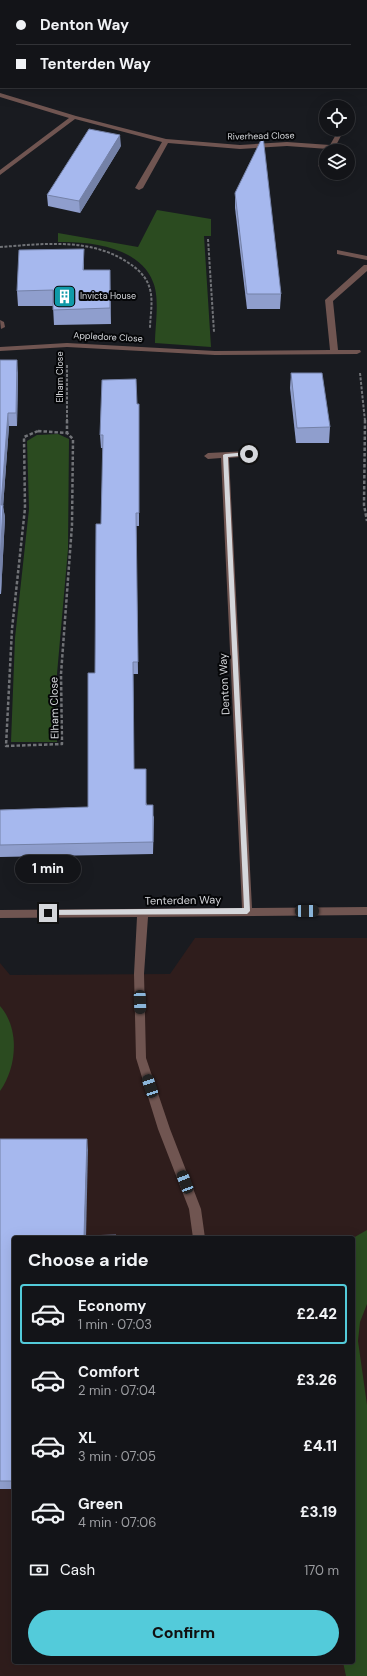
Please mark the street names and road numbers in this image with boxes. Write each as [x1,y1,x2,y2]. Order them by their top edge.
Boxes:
street label: Riverhead Close [227,129,295,143]
street label: Appledore Close [73,329,143,345]
street label: Elham Close [54,351,66,403]
street label: Denton Way [215,653,233,715]
street label: Elham Close [46,677,62,739]
street label: Tenterden Way [145,892,221,908]

